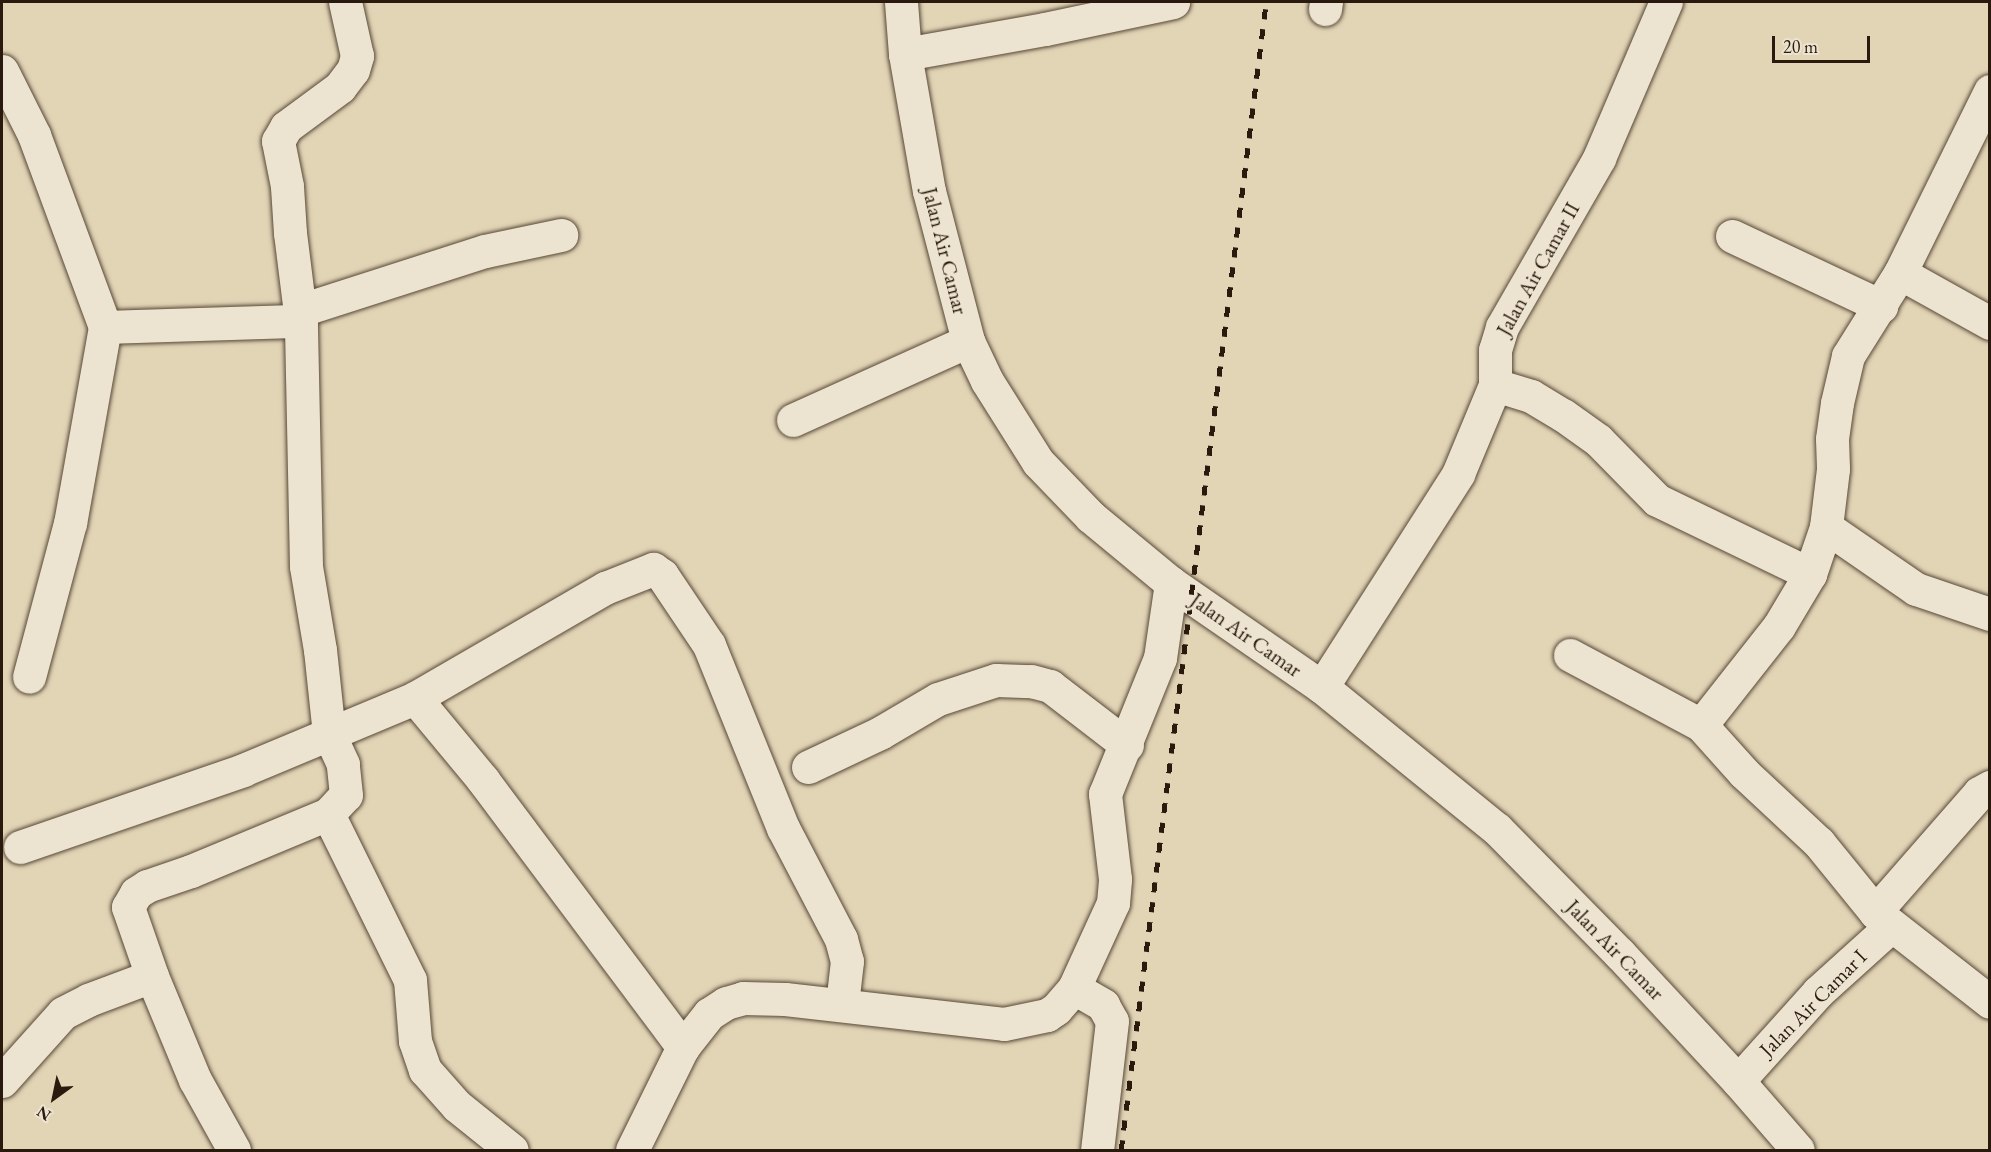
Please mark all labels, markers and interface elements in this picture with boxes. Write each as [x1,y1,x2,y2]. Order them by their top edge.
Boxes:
scale bar [1775,24,1872,62]
text: 20 m [1783,35,1818,58]
street label: Jalan Air Camar [917,185,973,317]
street label: Jalan Air Camar II [1491,198,1585,340]
street label: Jalan Air Camar [1185,587,1307,683]
street label: Jalan Air Camar [1561,894,1669,1006]
street label: Jalan Air Camar I [1754,944,1872,1062]
north arrow [24,1068,84,1128]
text: N [33,1101,55,1126]

